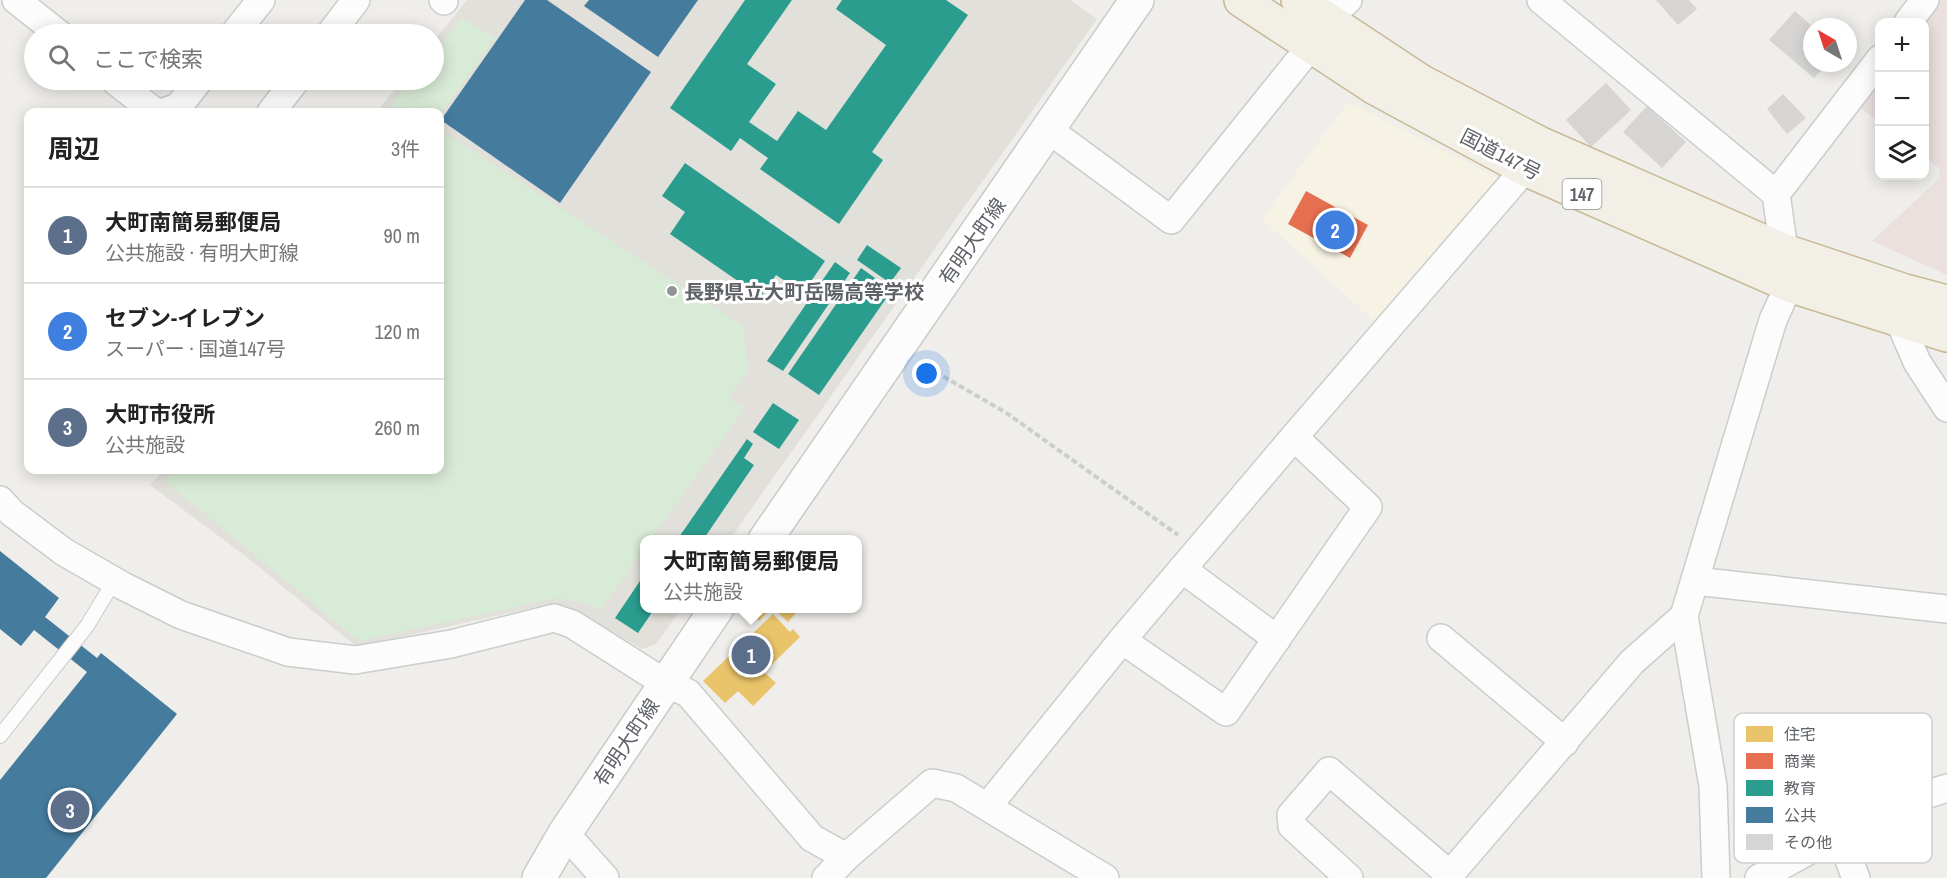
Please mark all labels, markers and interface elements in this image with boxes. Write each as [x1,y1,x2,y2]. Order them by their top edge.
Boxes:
north arrow [1803,18,1857,72]
map controls [1875,18,1929,180]
button: + [1875,18,1929,72]
search box [24,24,444,90]
icon: search [45,41,78,74]
text: ここで検索 [93,44,203,74]
button: − [1875,72,1929,126]
street label: 国道147号 [1456,122,1546,186]
button: layers [1875,126,1929,180]
text: 周辺 [48,131,100,166]
text: 3件 [391,135,420,162]
road number: 147 [1562,179,1602,209]
street label: 有明大町線 [932,192,1012,290]
text: 大町南簡易郵便局 [105,207,281,237]
pin: 2 [1316,208,1354,252]
text: 1 [63,222,72,249]
text: 90 m [384,222,420,249]
text: 公共施設 · 有明大町線 [105,239,299,266]
place label: 長野県立大町岳陽高等学校 [684,278,924,305]
marker: 長野県立大町岳陽高等学校 [665,284,679,298]
text: セブン-イレブン [105,303,265,333]
text: 2 [63,318,72,345]
text: 120 m [374,318,420,345]
text: スーパー · 国道147号 [105,335,286,362]
your location [912,359,941,388]
text: 大町市役所 [105,399,215,429]
text: 3 [63,414,72,441]
text: 260 m [374,414,420,441]
text: 公共施設 [105,431,185,458]
popup [640,535,862,613]
text: 大町南簡易郵便局 [663,546,839,576]
text: 公共施設 [663,578,743,605]
pin: 1 [732,632,771,678]
street label: 有明大町線 [587,693,665,791]
legend [1734,713,1932,863]
text: 住宅 [1784,723,1816,745]
text: 商業 [1784,750,1816,772]
text: 教育 [1784,777,1816,799]
pin: 3 [50,788,90,832]
text: 公共 [1784,804,1816,826]
text: その他 [1784,831,1832,853]

